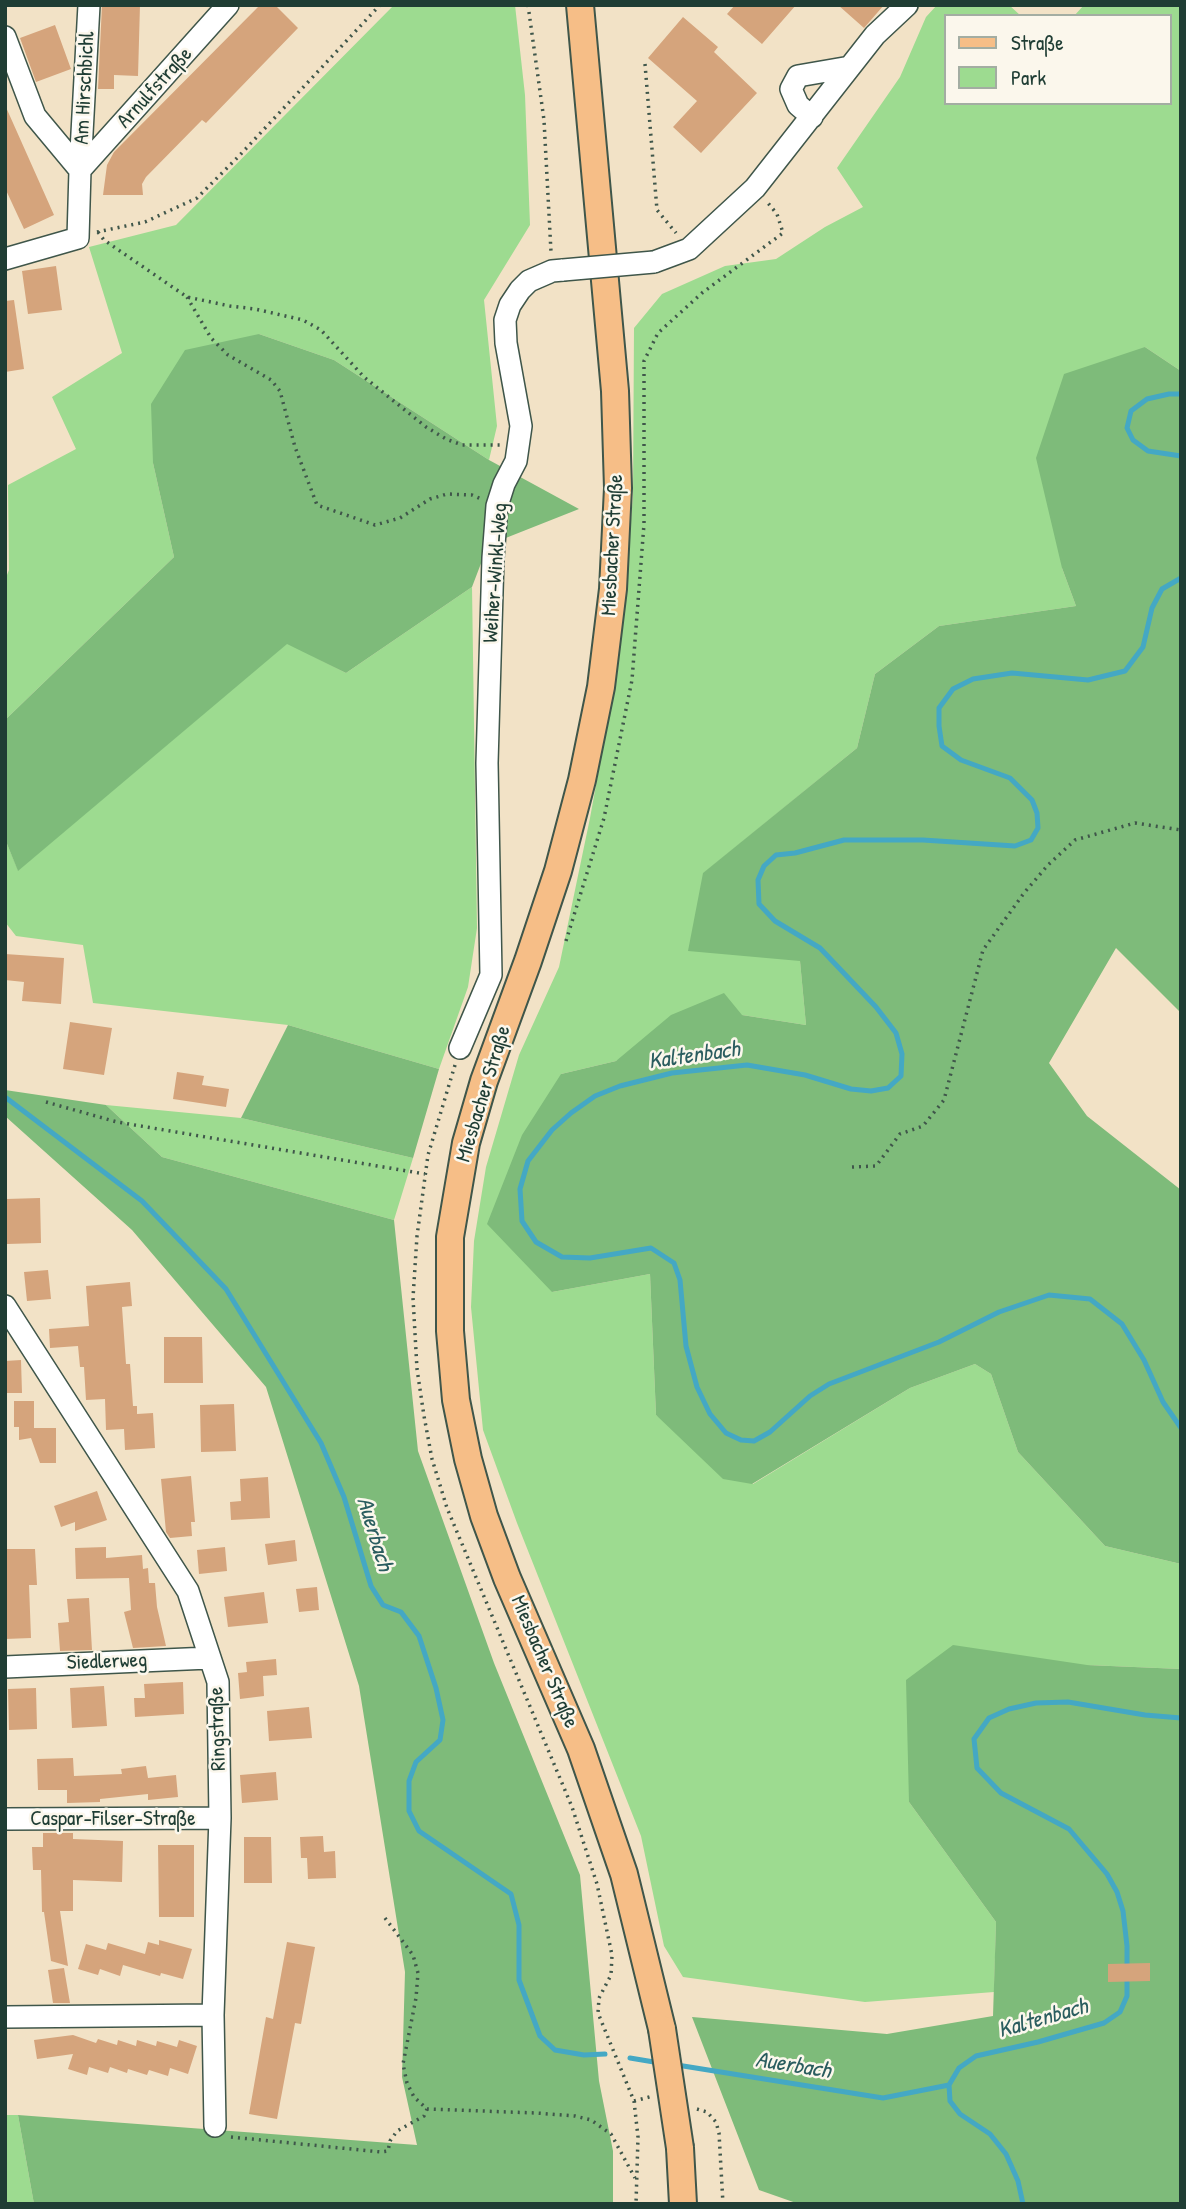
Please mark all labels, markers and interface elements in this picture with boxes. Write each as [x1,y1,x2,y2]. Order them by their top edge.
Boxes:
legend [944,14,1172,105]
text: Straße [1011,28,1064,57]
street label: Am Hirschbichl [69,31,101,145]
street label: Arnulfstraße [112,42,198,134]
text: Park [1011,63,1046,92]
street label: Miesbacher Straße [597,474,629,616]
street label: Weiher-Winkl-Weg [479,502,513,644]
street label: Miesbacher Straße [451,1023,517,1165]
water label: Kaltenbach [647,1036,741,1076]
water label: Auerbach [350,1494,398,1574]
street label: Miesbacher Straße [505,1592,583,1732]
street label: Siedlerweg [66,1648,148,1676]
street label: Ringstraße [204,1687,232,1771]
street label: Caspar-Filser-Straße [30,1806,196,1832]
water label: Kaltenbach [995,1993,1091,2045]
water label: Auerbach [754,2046,832,2086]

